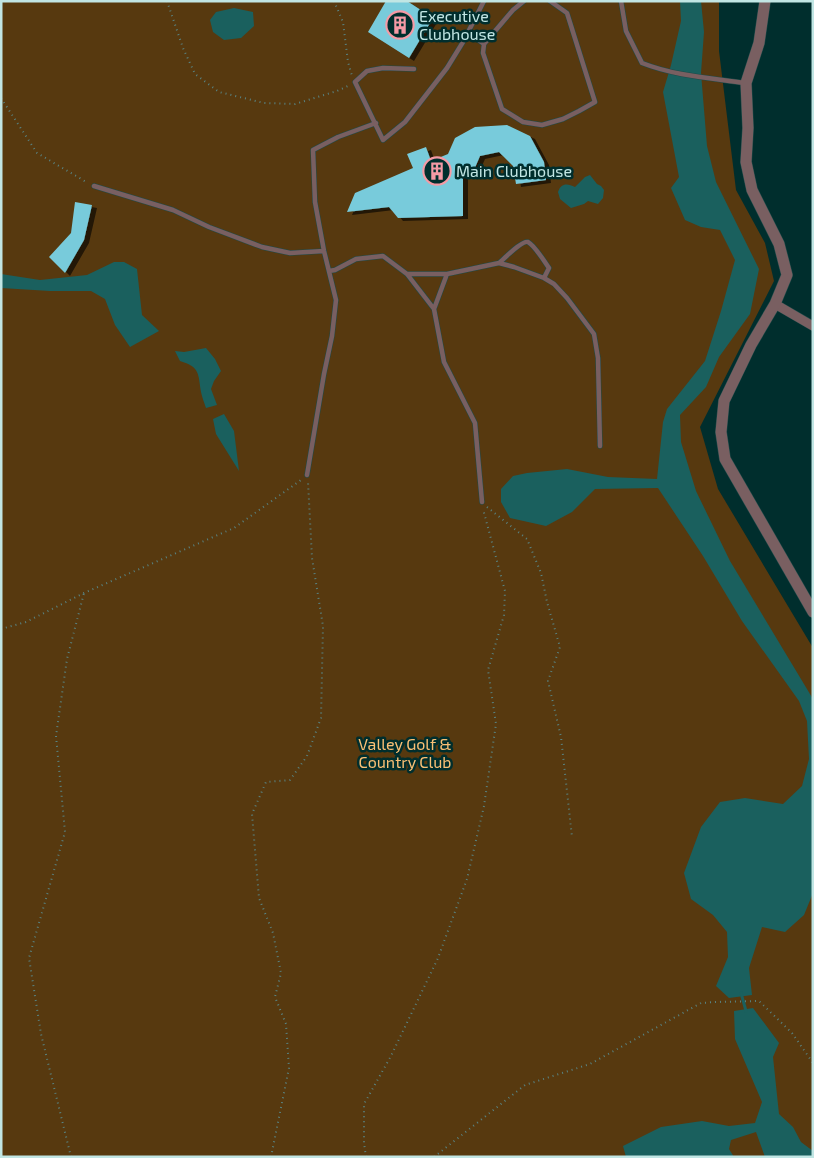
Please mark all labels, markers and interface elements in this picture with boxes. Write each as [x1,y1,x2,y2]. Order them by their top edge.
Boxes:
place label: Executive Clubhouse [419,6,495,43]
building icon: Executive Clubhouse [385,10,415,40]
building icon: Main Clubhouse [422,156,452,186]
place label: Main Clubhouse [456,161,572,180]
park label: Valley Golf & Country Club [358,734,452,771]

